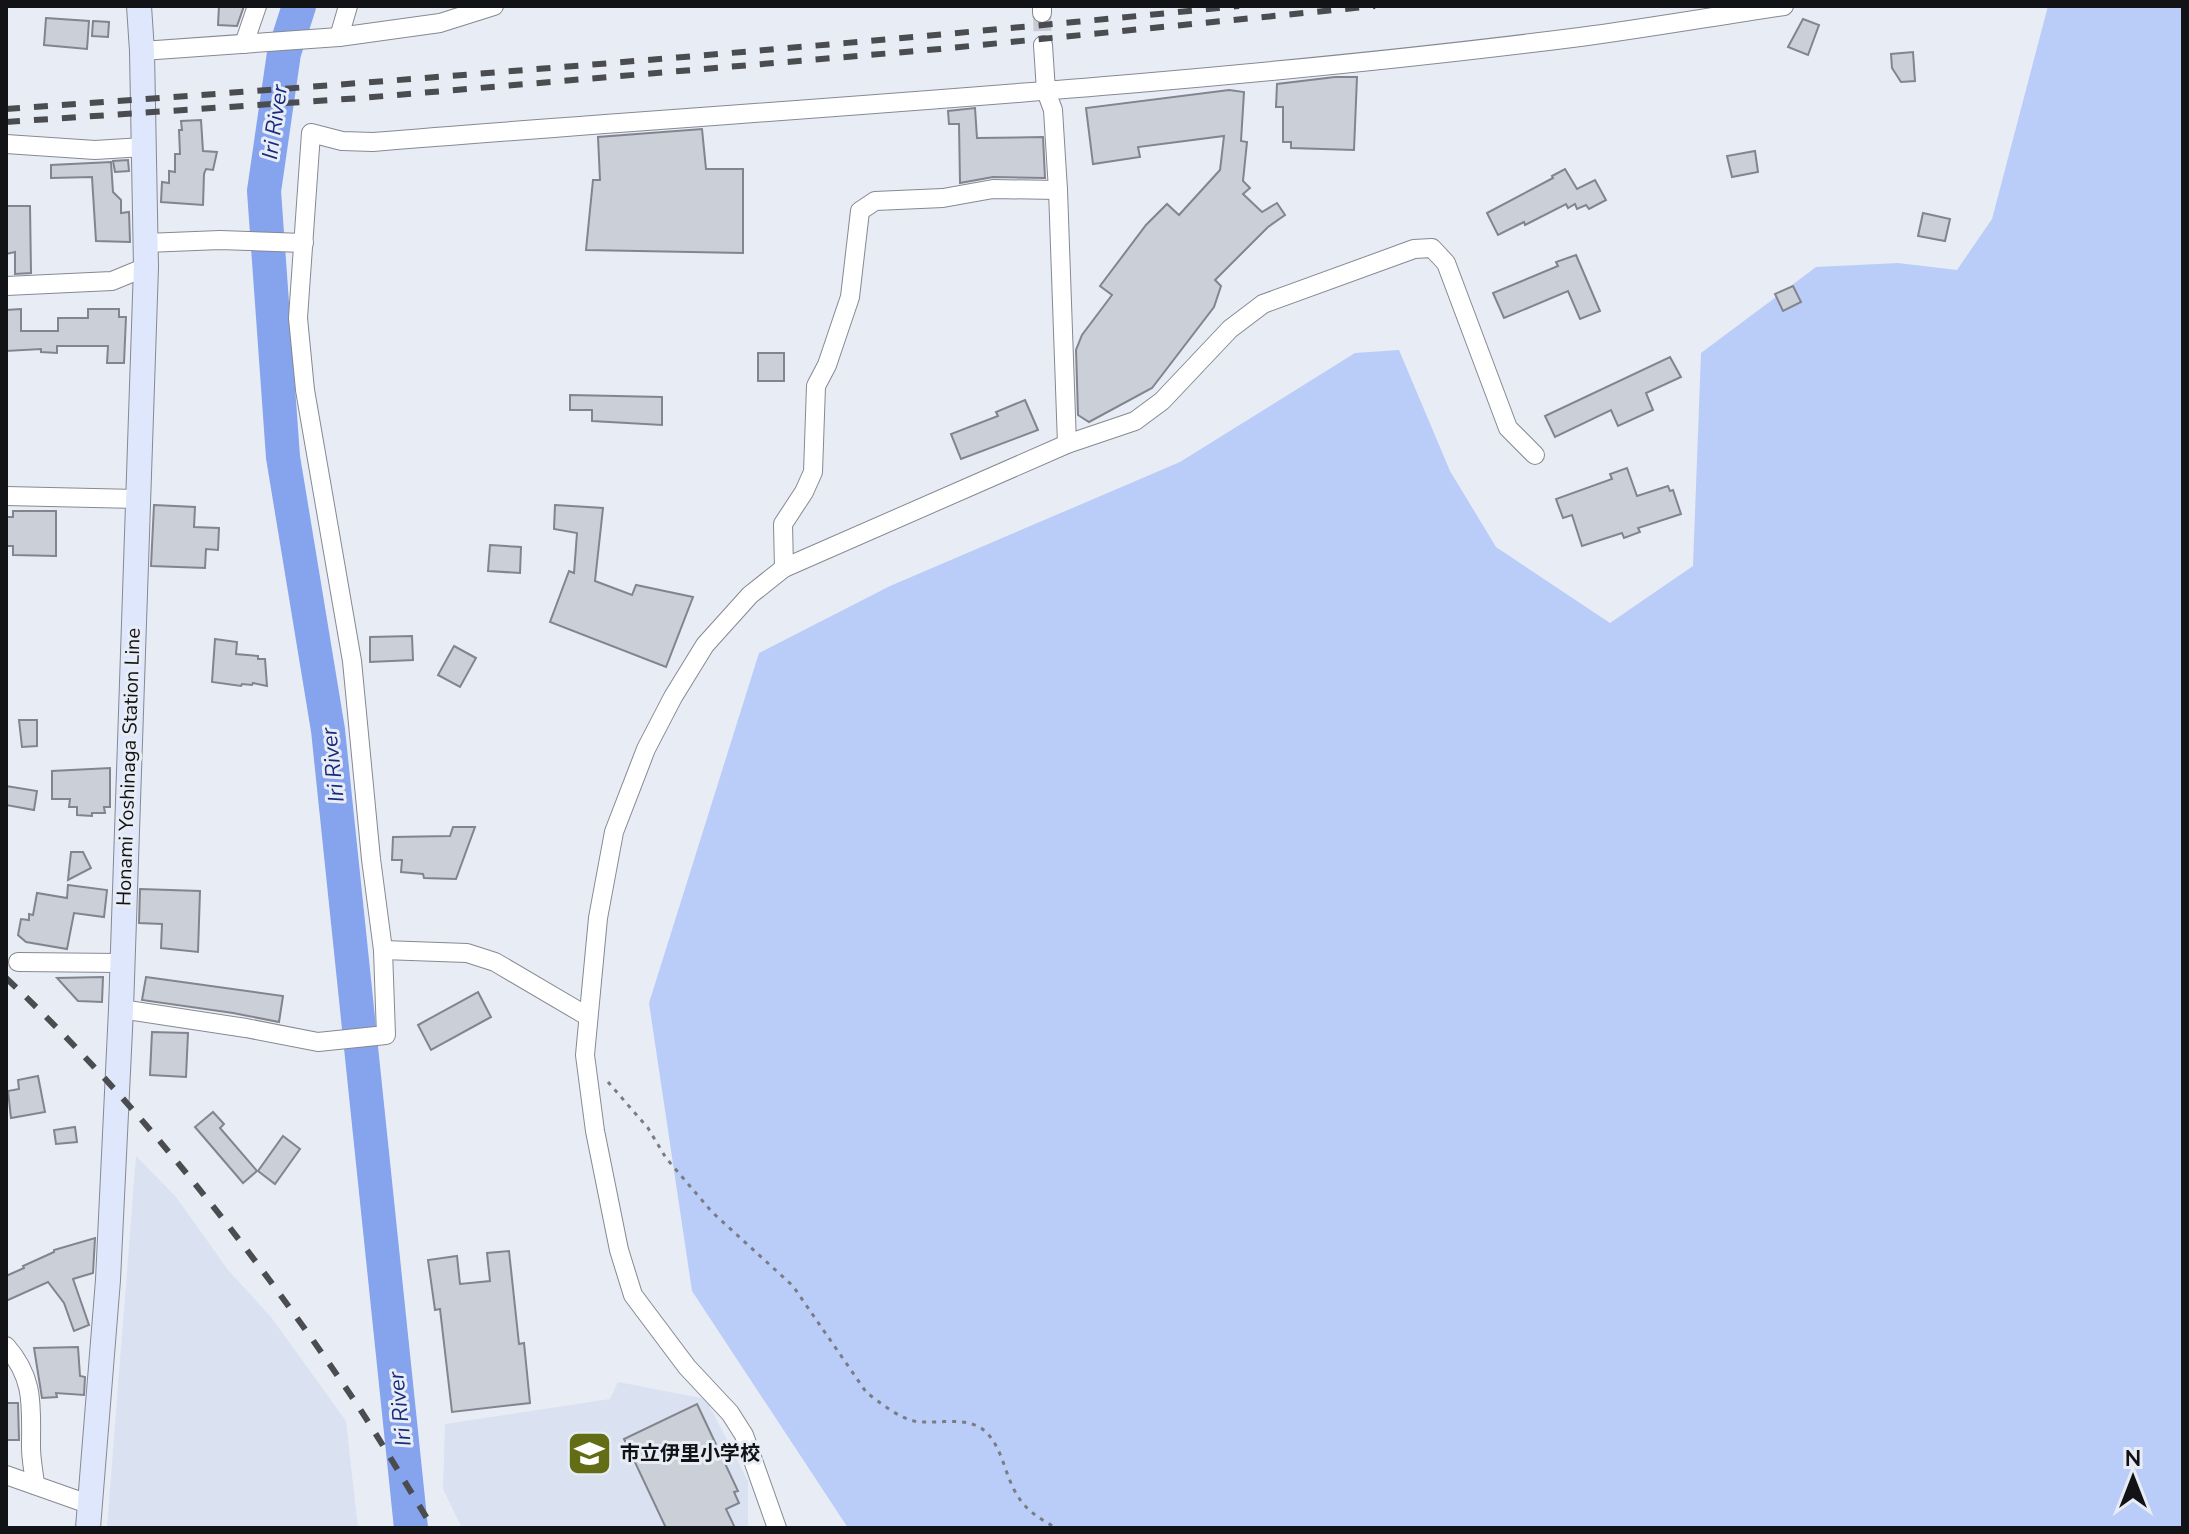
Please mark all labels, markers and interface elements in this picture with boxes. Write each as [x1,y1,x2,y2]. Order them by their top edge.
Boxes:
water label: Iri River [255,82,295,161]
street label: Honami Yoshinaga Station Line [110,627,147,907]
water label: Iri River [314,725,352,804]
water label: Iri River [381,1369,419,1448]
school or university icon: 市立伊里小学校 [565,1429,613,1477]
north arrow [2093,1438,2173,1518]
place label: 市立伊里小学校 [620,1440,760,1467]
text: N [2125,1444,2141,1474]

